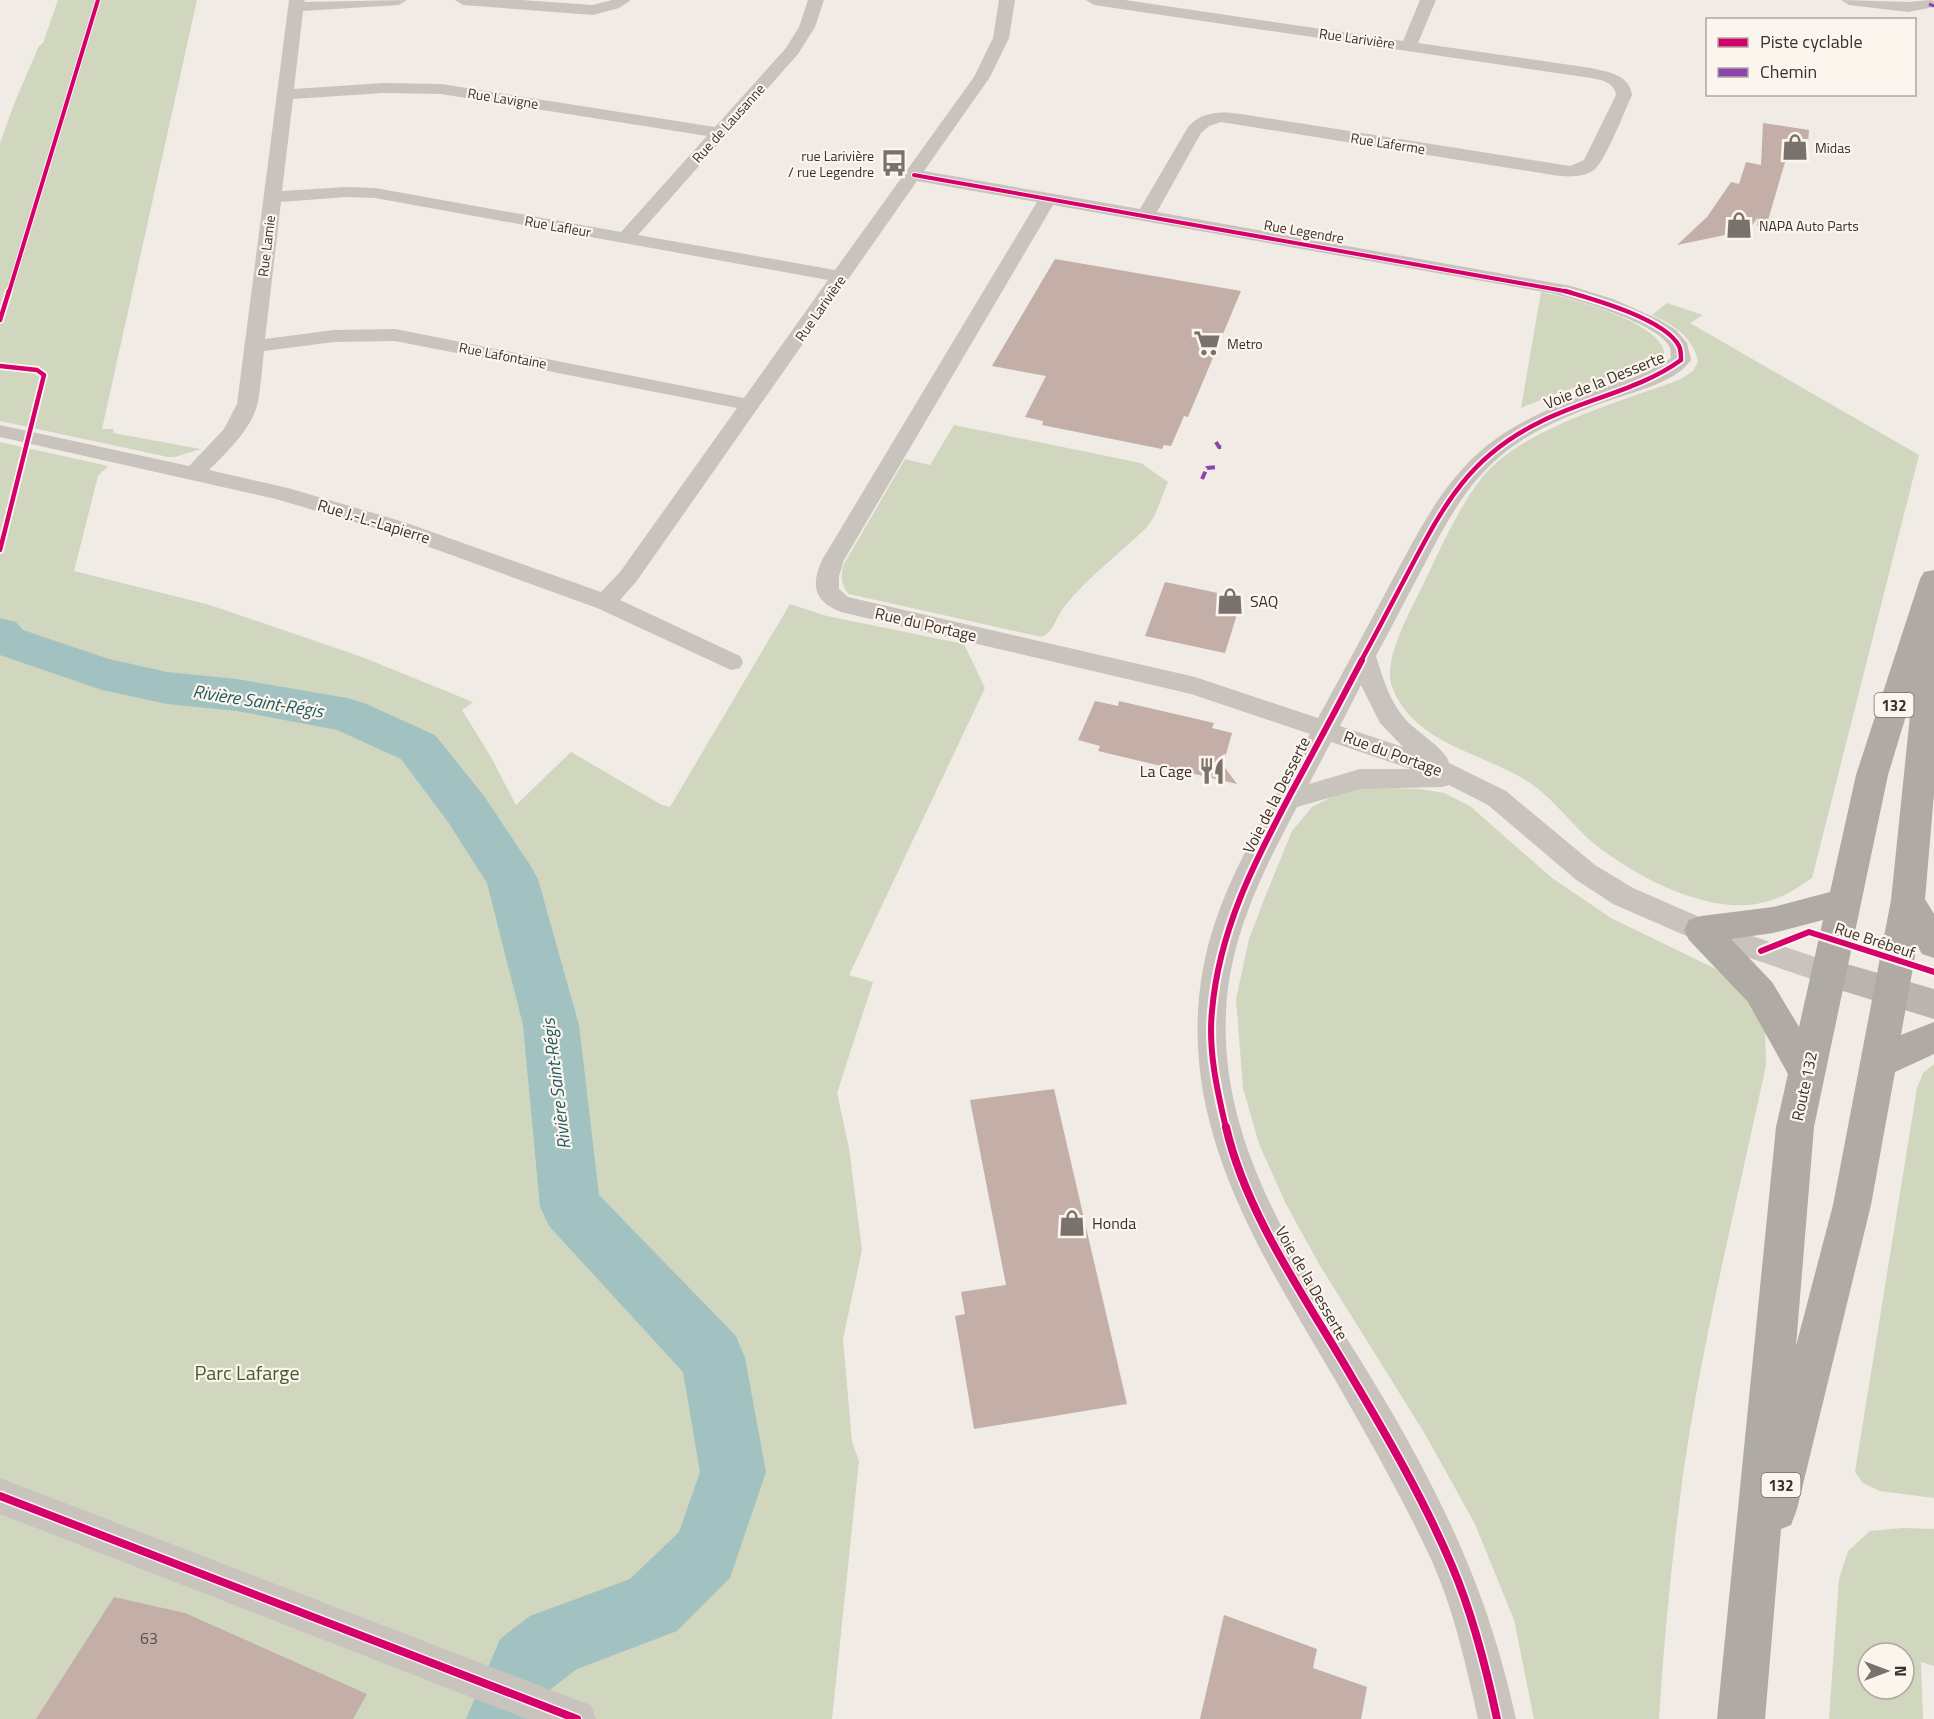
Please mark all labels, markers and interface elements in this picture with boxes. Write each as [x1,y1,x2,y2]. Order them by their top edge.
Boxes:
legend [1706,18,1916,96]
street label: Rue Larivière [1318,22,1396,54]
text: Piste cyclable [1760,28,1862,55]
text: Chemin [1760,58,1817,85]
street label: Rue de Lausanne [687,79,769,167]
street label: Rue Lavigne [466,82,540,114]
street label: Rue Laferme [1349,127,1427,159]
shop icon: Midas [1780,132,1810,162]
place label: Midas [1815,137,1851,158]
place label: rue Larivière / rue Legendre [788,145,874,182]
bus stop icon: rue Larivière / rue Legendre [879,148,909,178]
street label: Rue Lafleur [523,210,593,242]
shop icon: NAPA Auto Parts [1724,210,1754,240]
street label: Rue Lamie [252,214,280,278]
street label: Rue Legendre [1262,214,1346,248]
place label: NAPA Auto Parts [1759,215,1859,236]
street label: Rue Larivière [789,271,851,345]
supermarket icon: Metro [1192,328,1222,358]
place label: Metro [1227,333,1263,354]
street label: Rue Lafontaine [457,336,549,374]
street label: Voie de la Desserte [1540,345,1668,415]
street label: Rue J.-L.-Lapierre [315,492,433,550]
shop icon: SAQ [1215,586,1245,616]
place label: SAQ [1250,589,1278,613]
street label: Rue du Portage [873,601,979,647]
water label: Rivière Saint-Régis [191,677,326,725]
road number: 132 [1874,693,1914,717]
street label: Rue du Portage [1340,724,1446,782]
street label: Voie de la Desserte [1236,732,1316,858]
restaurant icon: La Cage [1197,756,1227,786]
place label: La Cage [1140,759,1192,783]
street label: Rue Brébeuf [1832,916,1919,965]
water label: Rivière Saint-Régis [534,1016,577,1151]
street label: Route 132 [1785,1049,1823,1123]
shop icon: Honda [1057,1208,1087,1238]
place label: Honda [1092,1211,1136,1235]
street label: Voie de la Desserte [1270,1221,1354,1345]
park label: Parc Lafarge [194,1357,300,1388]
road number: 132 [1762,1473,1800,1497]
house number: 63 [140,1626,158,1650]
north arrow [1856,1641,1916,1701]
text: N [1889,1665,1913,1677]

